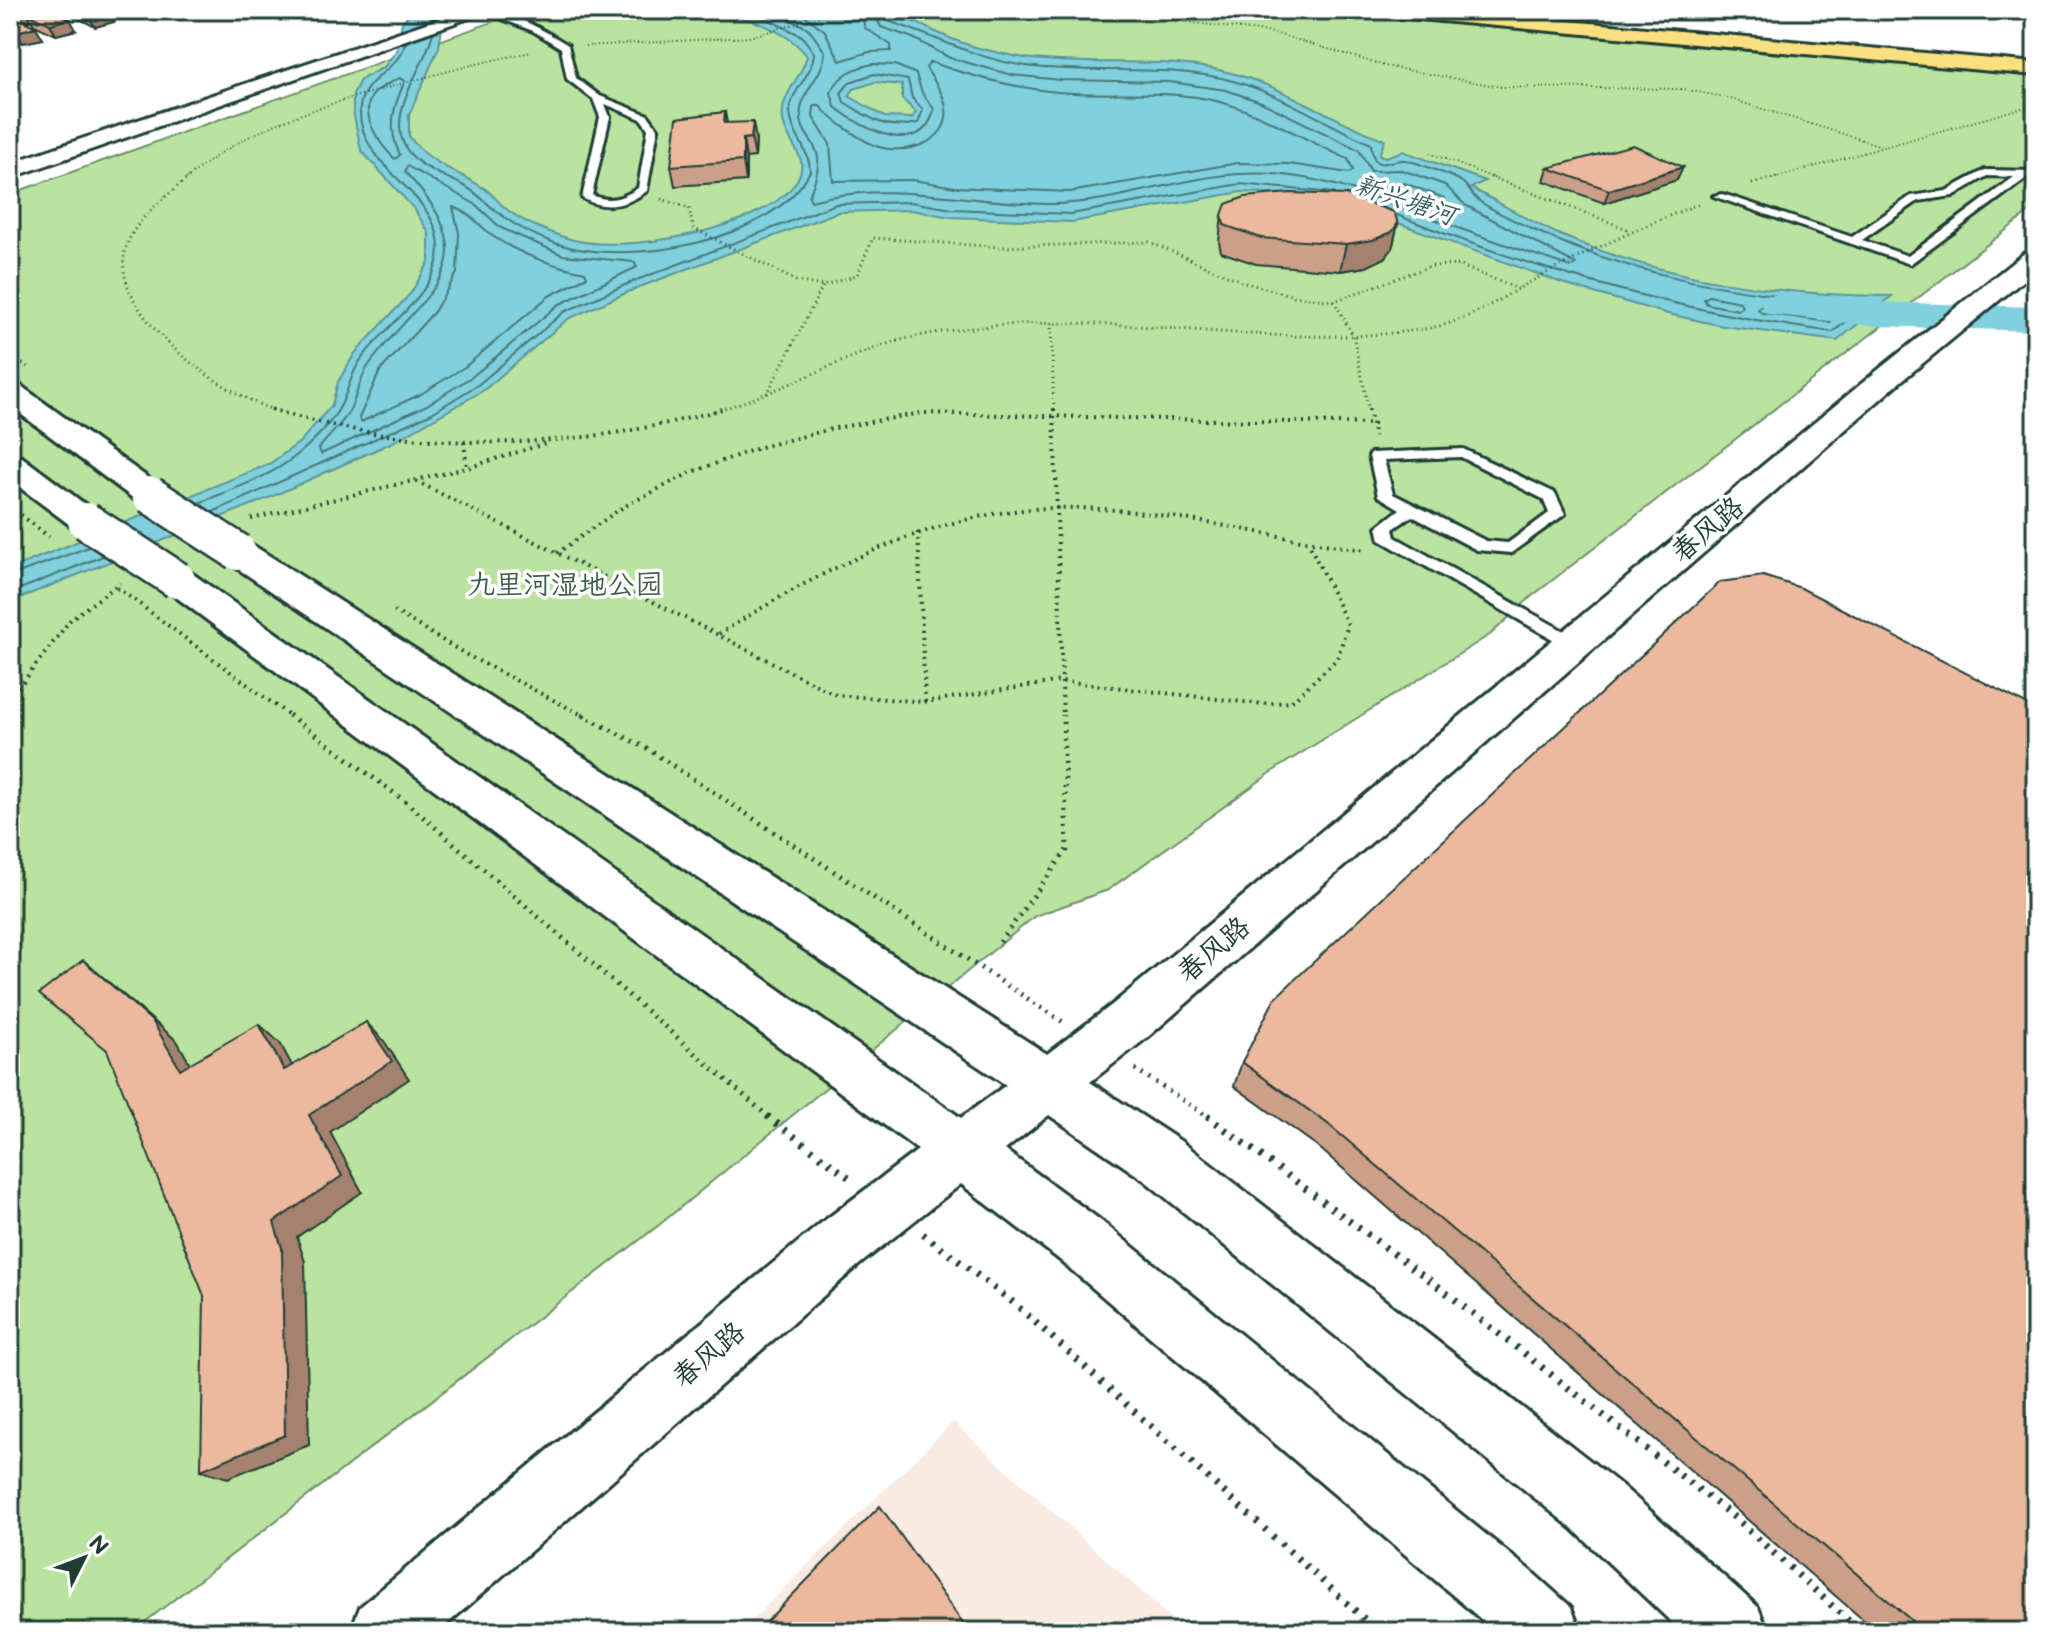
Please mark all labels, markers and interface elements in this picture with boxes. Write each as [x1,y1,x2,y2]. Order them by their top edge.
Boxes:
water label: 新兴塘河 [1351,169,1463,234]
street label: 春风路 [1665,490,1751,570]
park label: 九里河湿地公园 [467,569,663,602]
street label: 春风路 [1171,910,1257,990]
street label: 春风路 [666,1315,752,1395]
north arrow [44,1518,124,1598]
text: N [82,1530,113,1561]

